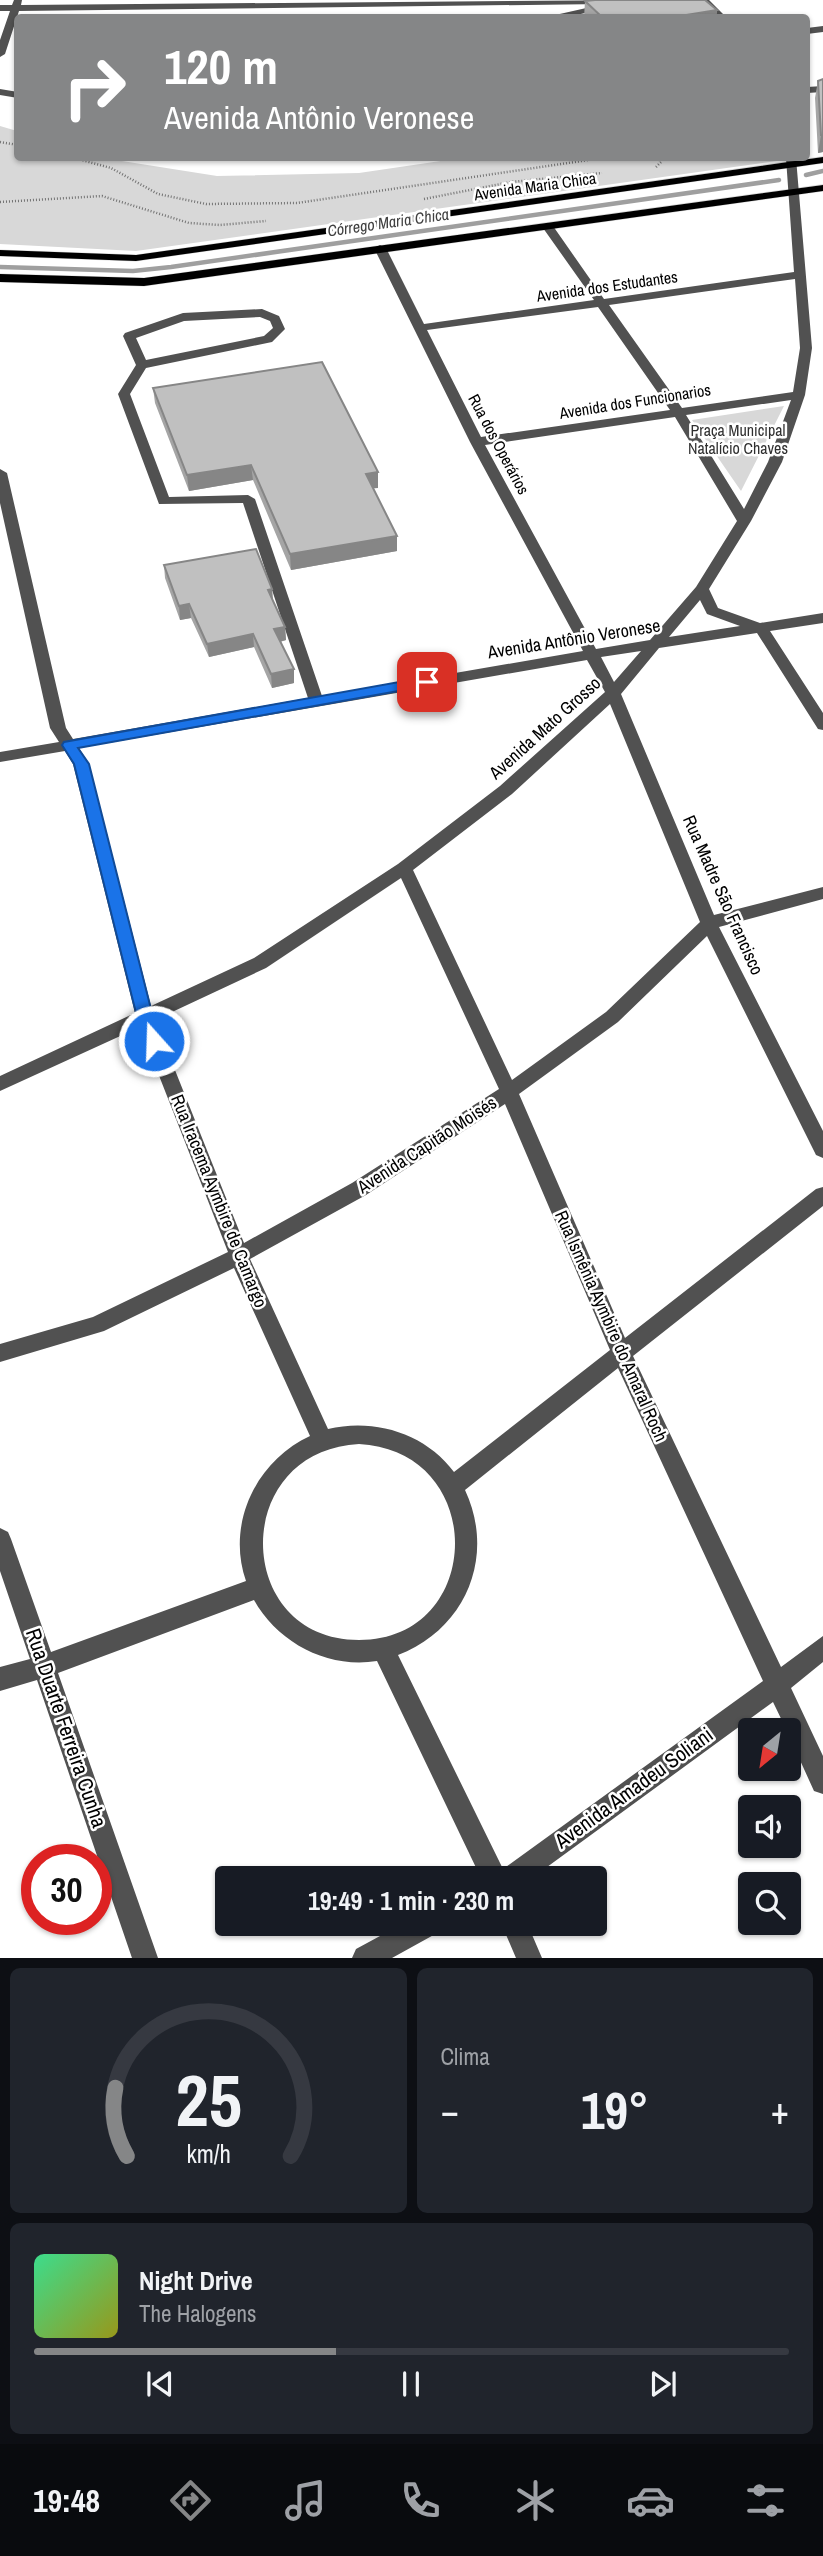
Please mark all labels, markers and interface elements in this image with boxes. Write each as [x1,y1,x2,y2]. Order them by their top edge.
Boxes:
text: 120 m [164,33,278,99]
icon: right [49,42,140,133]
text: Avenida Antônio Veronese [164,96,474,139]
street label: Avenida Maria Chica [472,166,598,206]
water label: Córrego Maria Chica [326,203,450,241]
street label: Avenida dos Estudantes [534,265,679,307]
street label: Avenida dos Funcionarios [557,378,712,424]
street label: Rua dos Operários [463,390,535,498]
park label: Praça Municipal Natalício Chaves [688,419,788,459]
street label: Avenida Antônio Veronese [485,613,662,665]
pin [397,652,457,712]
icon: arrive [408,663,446,701]
street label: Avenida Mato Grosso [483,671,606,785]
street label: Rua Madre São Francisco [677,811,770,979]
position arrow [117,1004,191,1078]
street label: Avenida Capitão Moisés [351,1090,501,1200]
street label: Rua Iracema Aymbire de Camargo [165,1091,274,1311]
street label: Rua Ismênia Aymbire do Amaral Roch [549,1206,674,1445]
street label: Rua Duarte Ferreira Cunha [19,1624,114,1832]
north arrow [738,1718,802,1782]
map controls [738,1718,801,1935]
street label: Avenida Amadeu Soliani [548,1720,719,1856]
button: sound [738,1795,801,1858]
speed limit sign: 30 [21,1844,112,1935]
button: search [738,1872,801,1935]
text: 19:49 · 1 min · 230 m [308,1883,514,1918]
text: Clima [441,2041,490,2072]
text: 25 [175,2052,241,2150]
text: 19° [581,2075,649,2145]
text: − [441,2085,459,2136]
text: + [771,2085,789,2136]
text: km/h [186,2137,230,2171]
text: Night Drive [139,2263,253,2298]
text: The Halogens [139,2298,256,2329]
icon: previous [141,2365,179,2403]
icon: pause [392,2365,430,2403]
icon: next [644,2365,682,2403]
icon: directions [166,2476,215,2525]
icon: music [281,2476,330,2525]
icon: phone [396,2476,445,2525]
icon: climate [511,2476,560,2525]
icon: car [626,2476,675,2525]
icon: filters [741,2476,790,2525]
text: 19:48 [33,2479,100,2522]

